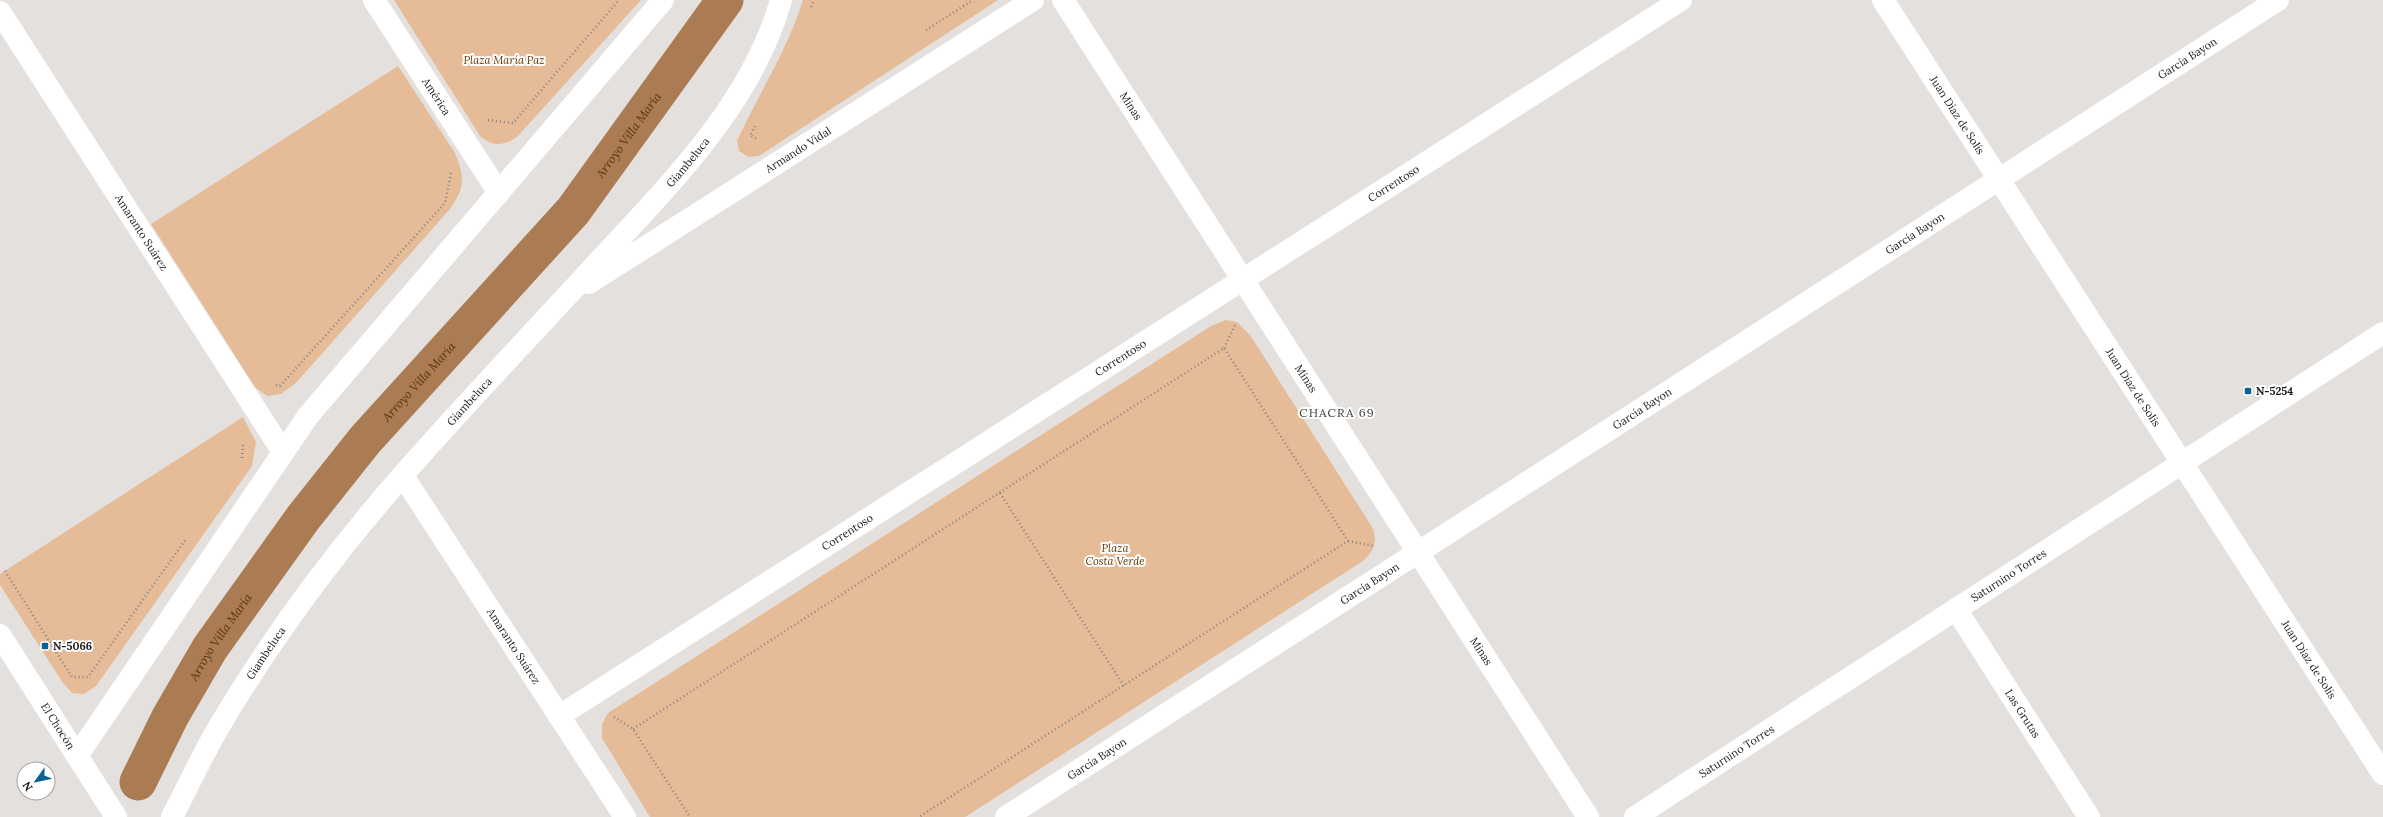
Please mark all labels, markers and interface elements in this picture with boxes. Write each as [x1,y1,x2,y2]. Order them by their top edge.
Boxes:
street label: García Bayon [2155,34,2220,82]
park label: Plaza María Paz [464,53,544,67]
street label: Juan Díaz de Solís [1926,72,1988,157]
street label: América [419,74,454,118]
water label: Arroyo Villa María [591,89,664,181]
street label: Minas [1117,89,1145,123]
street label: Armando Vidal [762,124,834,176]
street label: Giambeluca [663,134,713,190]
street label: Correntoso [1365,162,1422,205]
street label: Amaranto Suárez [112,191,172,273]
street label: García Bayon [1883,209,1947,257]
street label: Correntoso [1092,336,1149,379]
water label: Arroyo Villa María [378,338,458,425]
street label: Juan Díaz de Solís [2102,344,2164,429]
street label: Minas [1292,362,1320,395]
street label: Giambeluca [444,374,495,428]
street label: García Bayon [1610,384,1675,433]
place label: N-5254 [2256,384,2293,398]
marker: N-5254 [2243,386,2253,396]
district label: CHACRA 69 [1299,405,1375,420]
street label: Correntoso [819,510,876,554]
park label: Plaza Costa Verde [1086,541,1144,568]
street label: Saturnino Torres [1968,546,2049,605]
street label: García Bayon [1337,559,1402,608]
water label: Arroyo Villa María [185,590,255,684]
street label: Amaranto Suárez [483,605,544,687]
street label: Juan Díaz de Solís [2278,617,2339,701]
street label: Giambeluca [243,624,289,682]
street label: Minas [1467,634,1496,668]
place label: N-5066 [53,639,92,653]
marker: N-5066 [40,641,50,651]
street label: Las Grutas [2002,687,2044,740]
street label: El Chocón [38,700,78,752]
street label: Saturnino Torres [1696,722,1777,781]
street label: García Bayon [1065,734,1129,783]
north arrow [16,761,56,801]
text: N [19,779,36,794]

